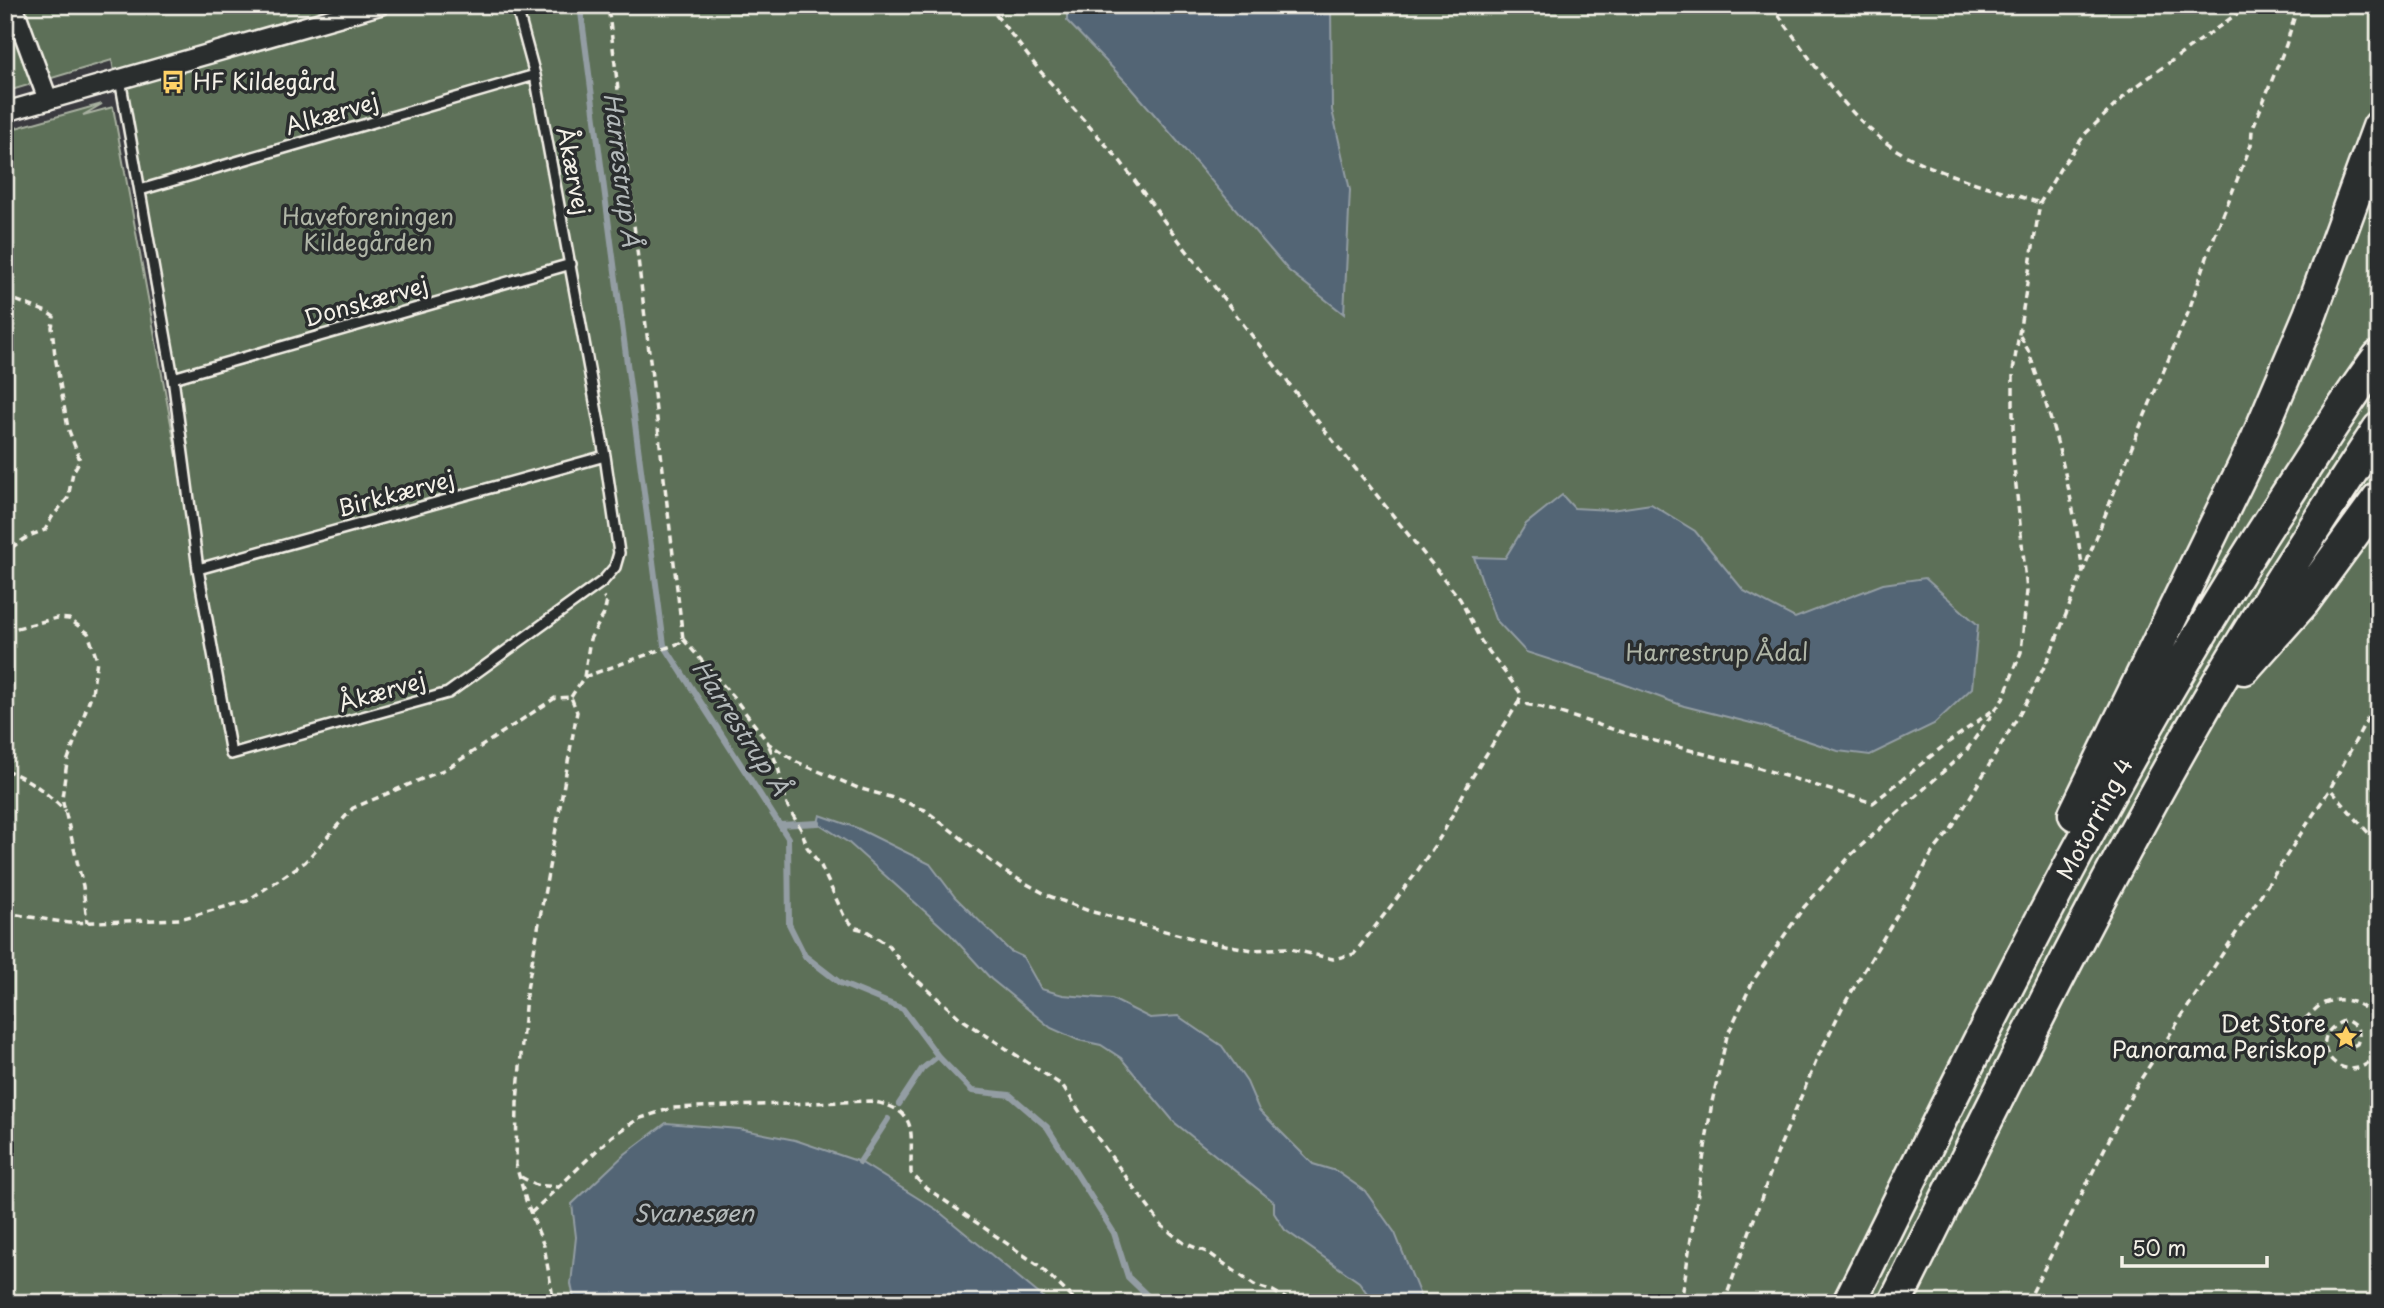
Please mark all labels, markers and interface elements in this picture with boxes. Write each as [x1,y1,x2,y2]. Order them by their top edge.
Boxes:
place label: HF Kildegård [193,63,336,98]
bus stop icon: HF Kildegård [159,68,187,96]
street label: Alkærvej [281,83,383,143]
water label: Harrestrup Å [596,91,650,249]
street label: Åkærvej [549,123,600,218]
park label: Haveforeningen Kildegården [282,198,454,259]
street label: Donskærvej [299,266,432,335]
street label: Birkkærvej [333,460,458,525]
park label: Harrestrup Ådal [1626,634,1808,669]
water label: Harrestrup Å [684,652,799,802]
street label: Åkærvej [334,661,429,720]
street label: Motorring 4 [2047,751,2141,886]
place label: Det Store Panorama Periskop [2112,1005,2326,1066]
place icon: Det Store Panorama Periskop [2332,1023,2360,1051]
water label: Svanesøen [634,1194,756,1230]
scale bar [2122,1224,2267,1268]
text: 50 m [2132,1231,2186,1263]

